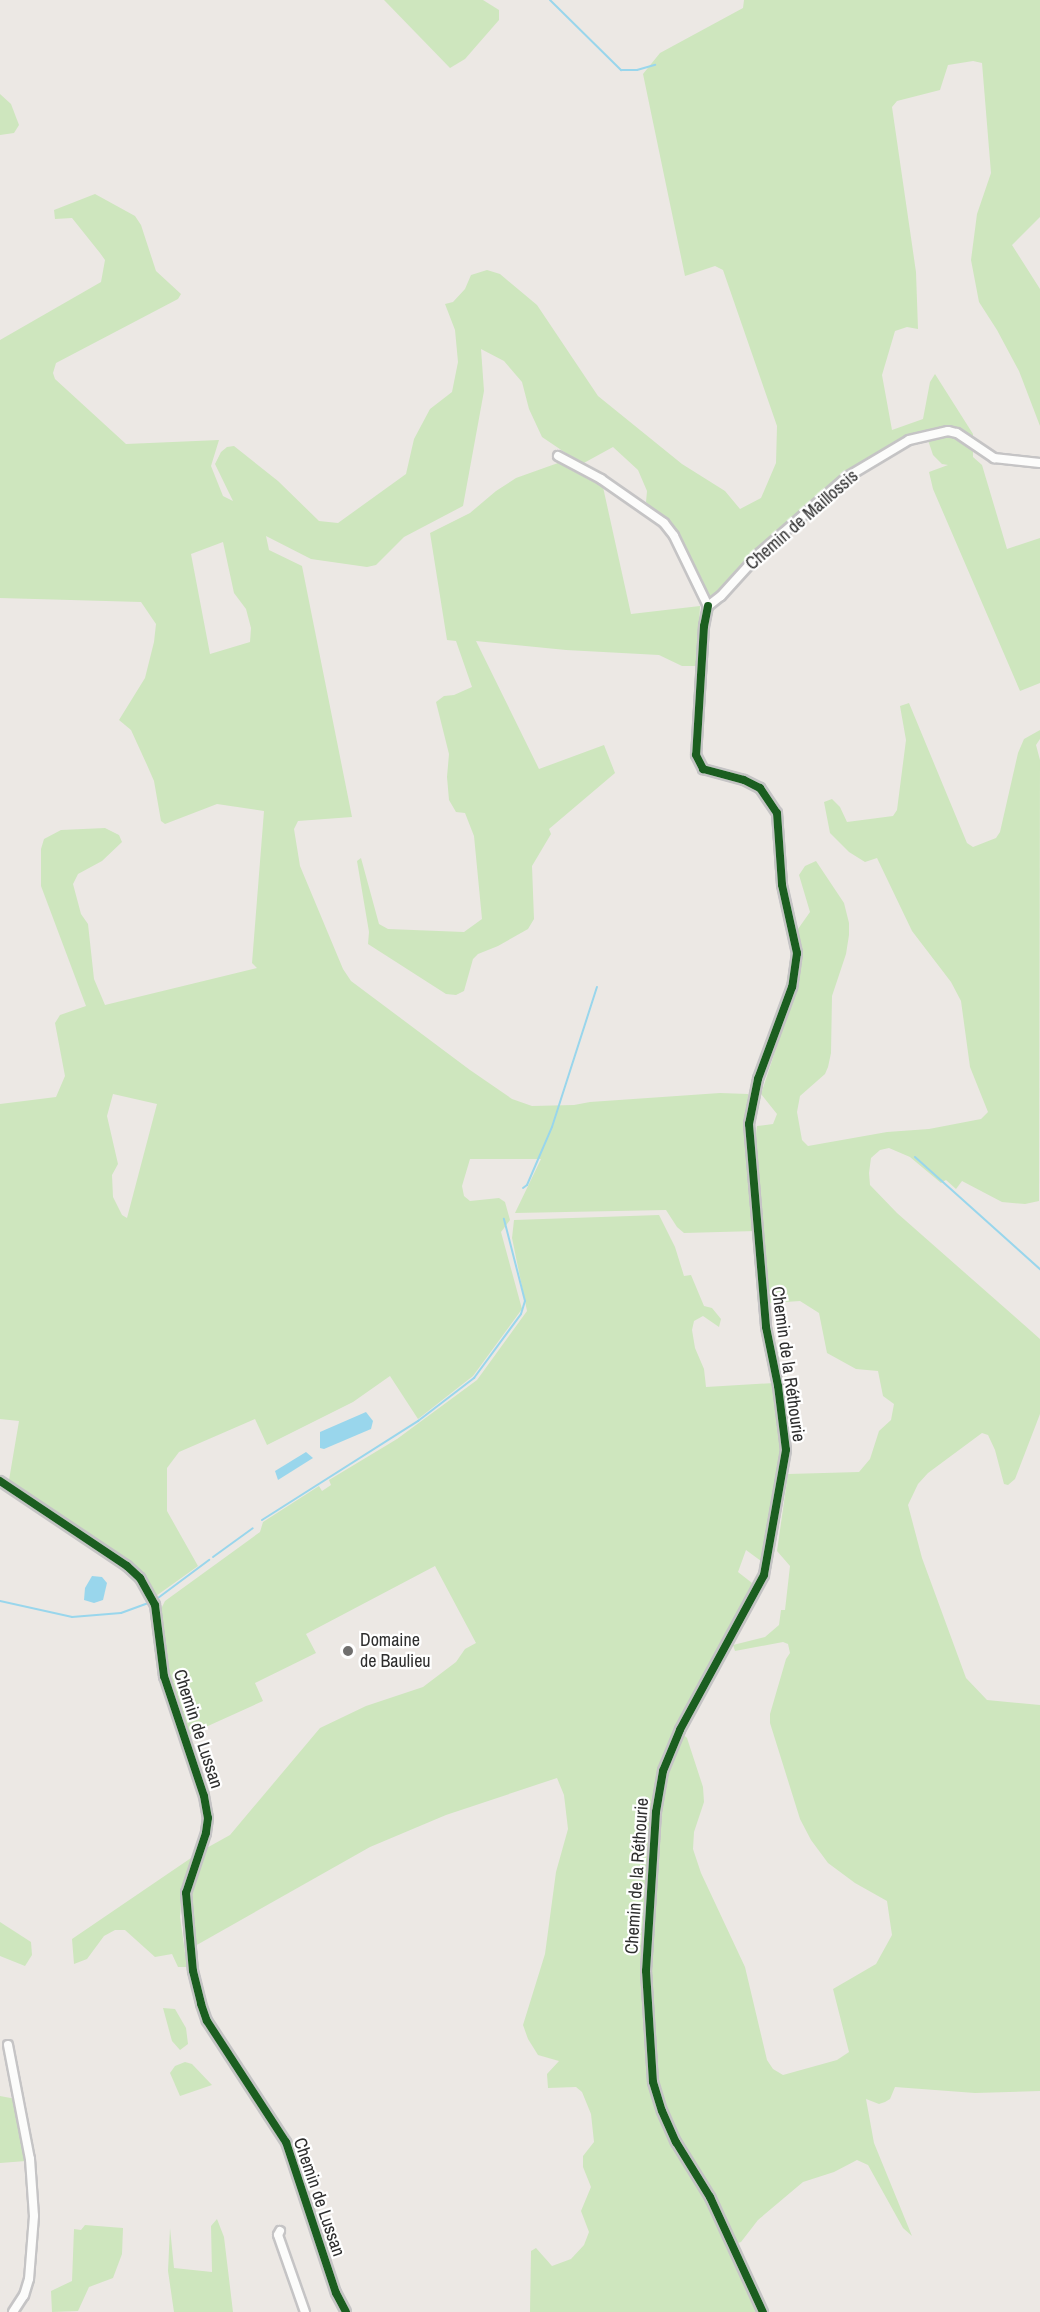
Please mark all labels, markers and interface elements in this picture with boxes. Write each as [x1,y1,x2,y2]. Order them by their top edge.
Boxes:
street label: Chemin de Maillossis [741,465,863,575]
street label: Chemin de la Réthourie [766,1285,810,1443]
place label: Domaine de Baulieu [360,1630,431,1672]
marker: Domaine de Baulieu [341,1644,355,1658]
street label: Chemin de Lussan [169,1667,227,1791]
street label: Chemin de la Réthourie [621,1797,653,1955]
street label: Chemin de Lussan [289,2135,349,2259]

